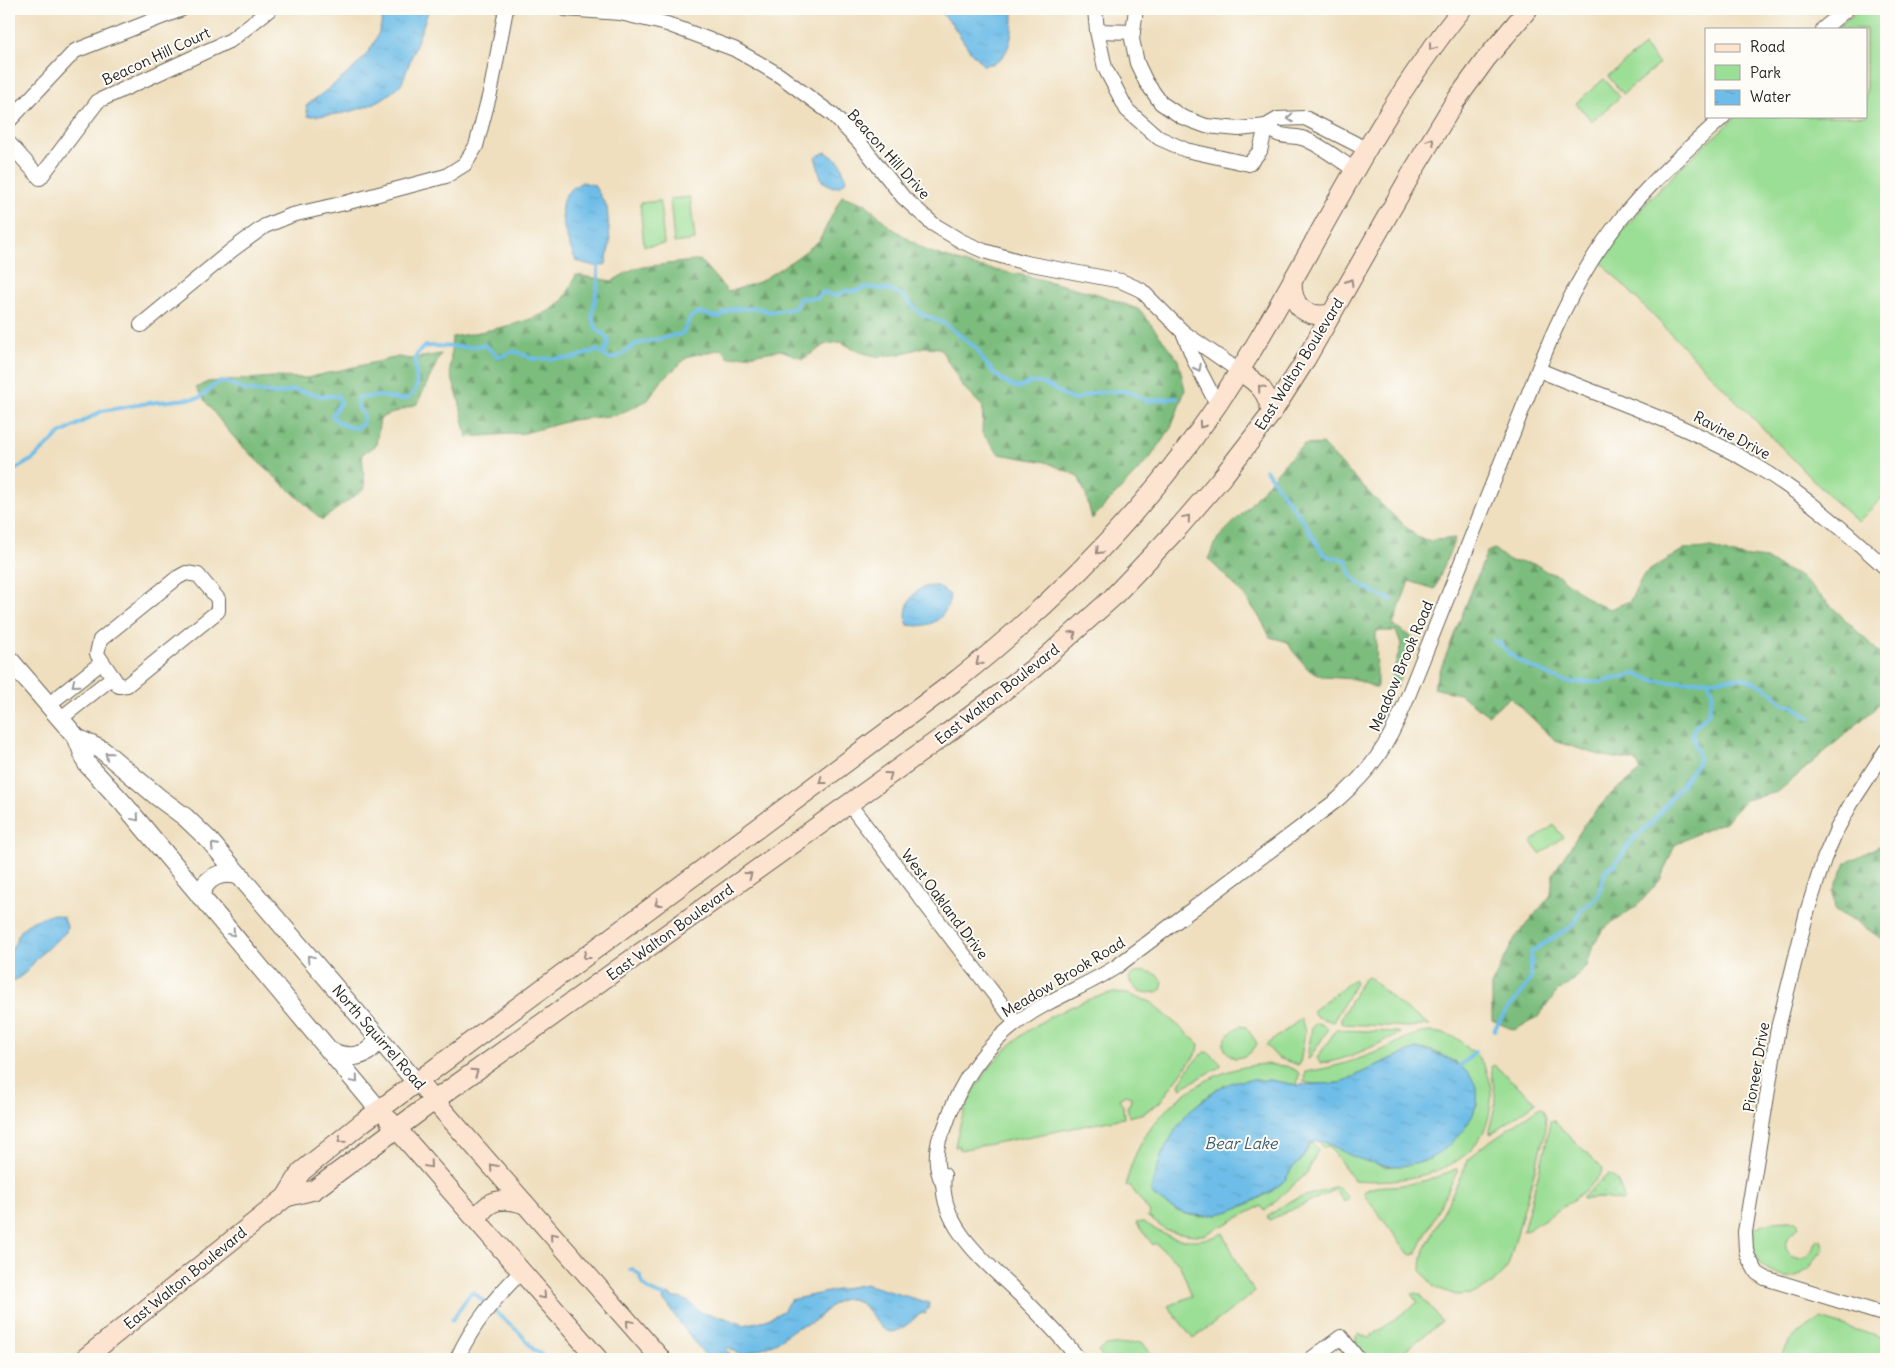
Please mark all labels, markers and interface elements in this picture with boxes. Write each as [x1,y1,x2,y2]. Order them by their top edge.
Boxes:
street label: Beacon Hill Court [99,23,213,89]
legend [1705,28,1868,118]
text: Road [1750,37,1785,56]
one-way arrow [1430,41,1438,50]
text: Park [1750,63,1781,82]
text: Water [1750,87,1791,106]
street label: Beacon Hill Drive [844,105,934,203]
one-way arrow [1285,112,1293,123]
one-way arrow [1425,137,1435,146]
one-way arrow [1344,278,1354,287]
street label: East Walton Boulevard [1251,294,1348,434]
one-way arrow [1192,363,1202,372]
one-way arrow [1257,385,1266,394]
street label: Ravine Drive [1690,407,1774,463]
one-way arrow [1199,420,1208,429]
one-way arrow [1181,515,1190,524]
one-way arrow [1096,545,1105,554]
street label: Meadow Brook Road [1365,598,1437,734]
one-way arrow [1068,631,1077,640]
street label: East Walton Boulevard [931,639,1063,748]
one-way arrow [976,656,985,665]
one-way arrow [71,678,80,687]
one-way arrow [105,753,114,761]
one-way arrow [883,772,893,781]
one-way arrow [819,776,828,784]
one-way arrow [131,813,140,822]
one-way arrow [211,842,220,851]
street label: West Oakland Drive [897,845,993,963]
one-way arrow [743,873,752,881]
street label: East Walton Boulevard [603,879,737,984]
one-way arrow [654,897,664,906]
one-way arrow [226,927,234,936]
street label: Meadow Brook Road [998,933,1128,1021]
one-way arrow [582,950,592,959]
one-way arrow [308,955,316,964]
street label: North Squirrel Road [328,981,430,1093]
street label: Pioneer Drive [1739,1021,1773,1113]
one-way arrow [469,1069,479,1078]
one-way arrow [349,1074,357,1083]
water label: Bear Lake [1205,1133,1279,1153]
one-way arrow [338,1134,347,1142]
one-way arrow [423,1159,432,1168]
one-way arrow [490,1164,499,1173]
street label: East Walton Boulevard [120,1223,250,1333]
one-way arrow [550,1232,559,1241]
one-way arrow [537,1291,546,1300]
one-way arrow [625,1319,634,1328]

